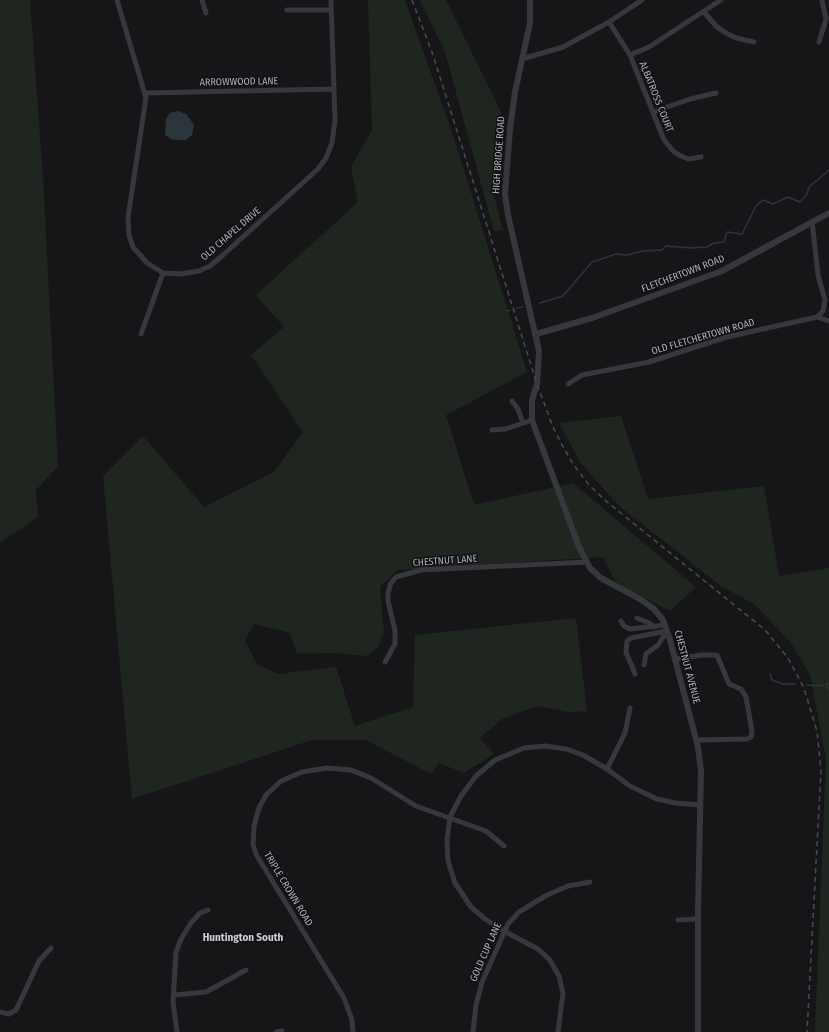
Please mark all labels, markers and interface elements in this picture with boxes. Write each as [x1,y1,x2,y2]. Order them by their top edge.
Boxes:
street label: ALBATROSS COURT [636,60,676,134]
street label: ARROWWOOD LANE [200,75,278,89]
street label: HIGH BRIDGE ROAD [490,116,508,194]
street label: OLD CHAPEL DRIVE [199,205,263,263]
street label: FLETCHERTOWN ROAD [640,253,726,295]
street label: OLD FLETCHERTOWN ROAD [650,317,756,357]
street label: CHESTNUT LANE [412,553,478,569]
street label: CHESTNUT AVENUE [671,629,703,705]
street label: TRIPLE CROWN ROAD [261,850,315,928]
street label: GOLD CUP LANE [468,921,504,983]
district label: Huntington South [203,931,283,945]

